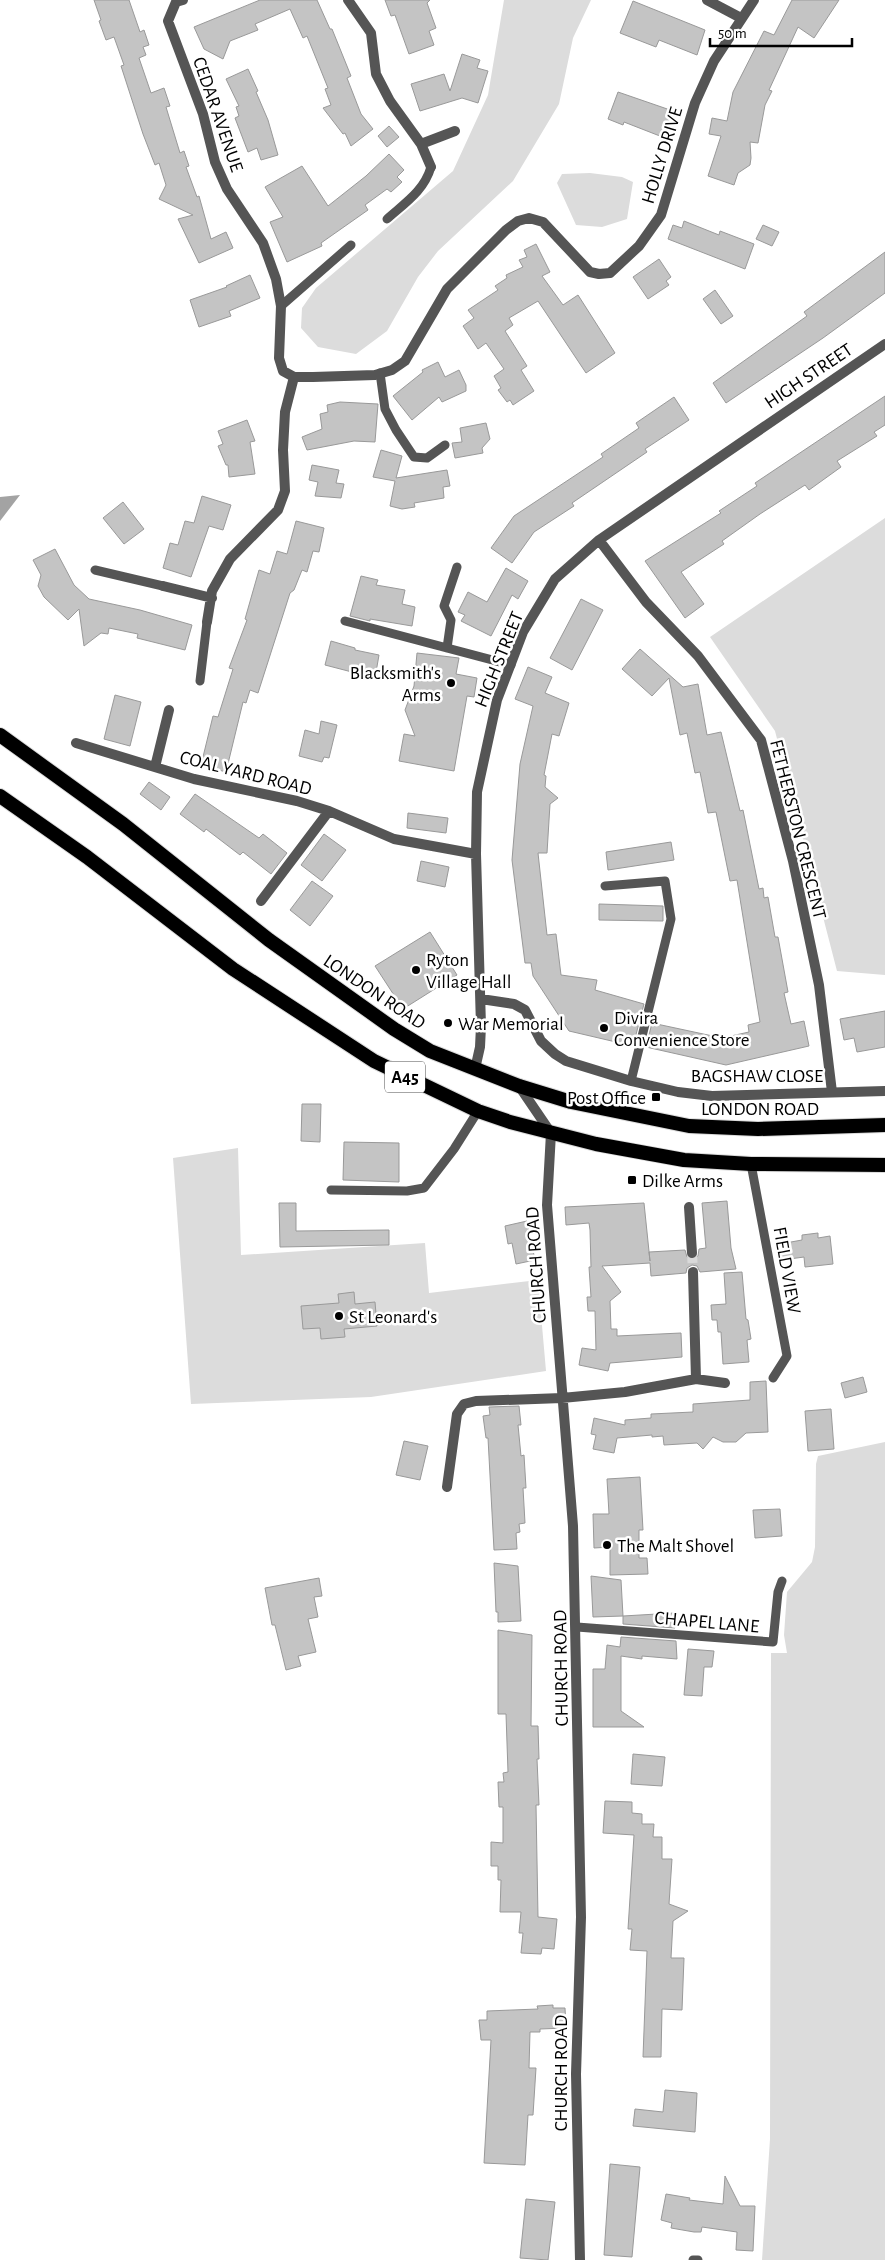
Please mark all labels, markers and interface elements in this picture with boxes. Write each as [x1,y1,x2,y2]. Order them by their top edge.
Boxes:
scale bar [710,15,852,47]
text: 50 m [718,26,747,41]
street label: CEDAR AVENUE [189,55,246,174]
street label: HOLLY DRIVE [639,105,686,206]
street label: HIGH STREET [761,340,856,412]
street label: HIGH STREET [472,609,527,710]
place label: Blacksmith's Arms [350,664,441,705]
marker: Blacksmith's Arms [445,677,457,689]
street label: FETHERSTON CRESCENT [766,738,829,921]
street label: COAL YARD ROAD [178,748,314,799]
street label: LONDON ROAD [320,951,428,1033]
place label: Ryton Village Hall [426,951,511,992]
marker: Ryton Village Hall [410,964,422,976]
place label: Divira Convenience Store [614,1009,750,1050]
place label: War Memorial [458,1015,564,1034]
marker: War Memorial [442,1017,454,1029]
marker: Divira Convenience Store [598,1022,610,1034]
road number: A45 [385,1062,425,1092]
street label: BAGSHAW CLOSE [691,1067,823,1086]
place label: Post Office [567,1089,646,1108]
marker: Post Office [650,1091,662,1103]
street label: LONDON ROAD [701,1100,819,1119]
place label: Dilke Arms [642,1172,723,1191]
marker: Dilke Arms [626,1174,638,1186]
street label: CHURCH ROAD [523,1206,550,1324]
street label: FIELD VIEW [770,1225,804,1315]
place label: St Leonard's [349,1308,437,1327]
marker: St Leonard's [333,1310,345,1322]
place label: The Malt Shovel [617,1537,734,1556]
marker: The Malt Shovel [601,1539,613,1551]
street label: CHAPEL LANE [654,1608,760,1637]
street label: CHURCH ROAD [551,1610,572,1726]
street label: CHURCH ROAD [552,2015,571,2131]

